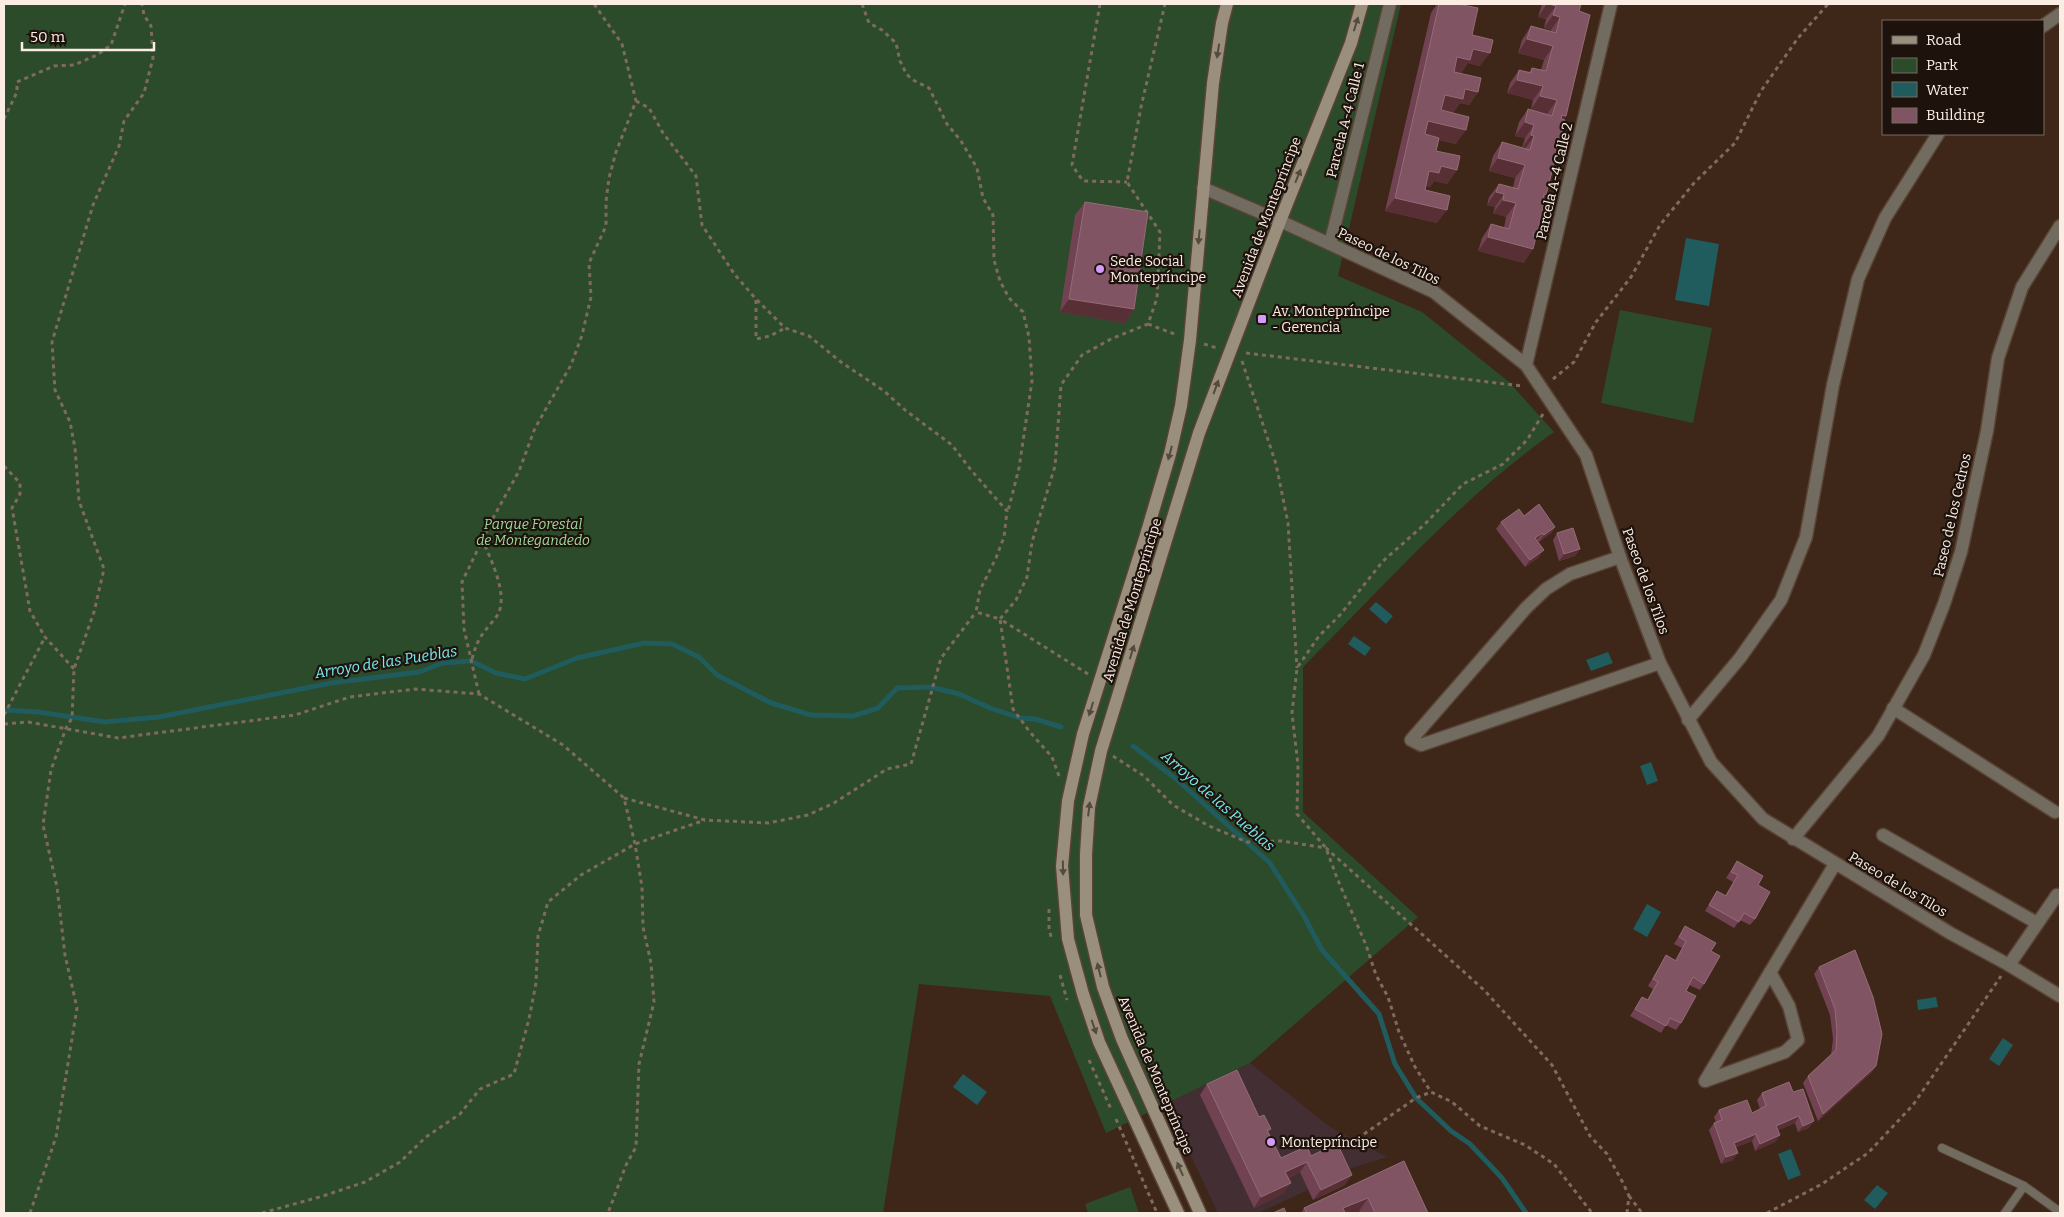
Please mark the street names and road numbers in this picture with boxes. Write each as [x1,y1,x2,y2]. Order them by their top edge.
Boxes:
street label: Parcela A-4 Calle 1 [1323,61,1368,179]
street label: Parcela A-4 Calle 2 [1533,121,1576,241]
street label: Avenida de Montepríncipe [1228,134,1305,300]
street label: Paseo de los Tilos [1335,224,1443,289]
street label: Paseo de los Cedros [1930,452,1975,579]
street label: Avenida de Montepríncipe [1099,516,1166,684]
street label: Paseo de los Tilos [1618,526,1673,637]
street label: Paseo de los Tilos [1845,848,1950,921]
street label: Avenida de Montepríncipe [1114,993,1197,1157]

